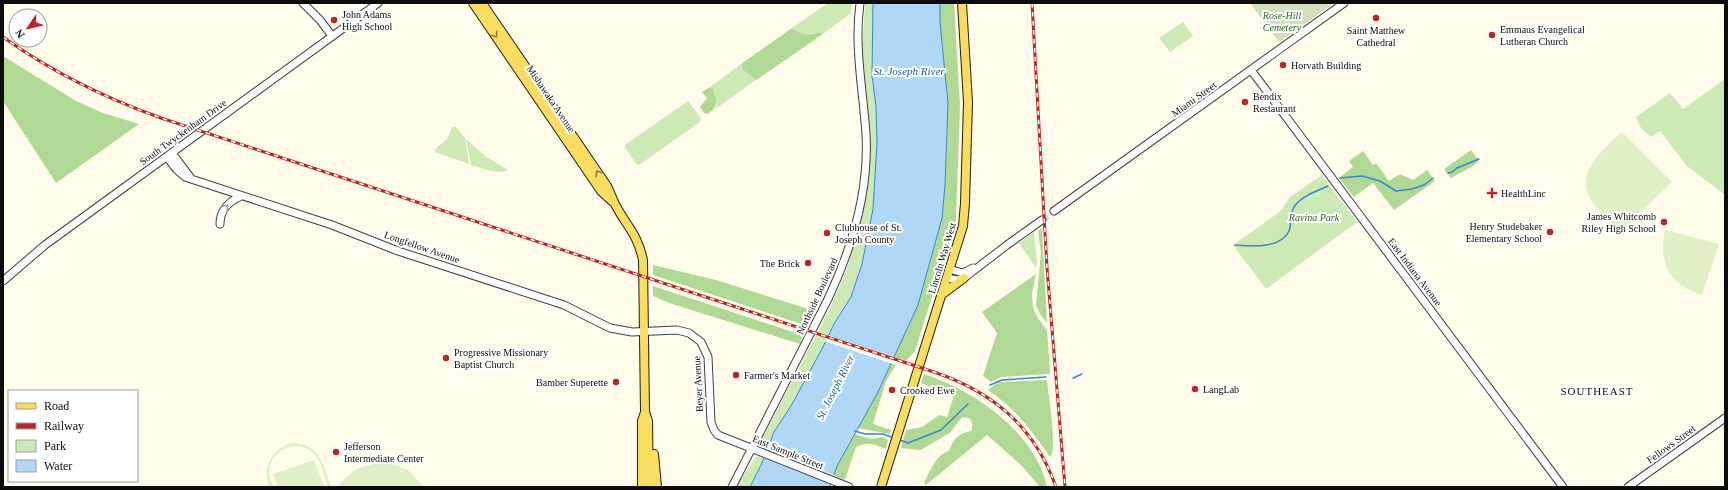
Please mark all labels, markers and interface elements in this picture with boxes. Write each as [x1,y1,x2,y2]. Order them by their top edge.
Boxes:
north arrow [8,8,48,48]
place label: John Adams High School [342,9,393,32]
park label: Rose-Hill Cemetery [1262,10,1302,33]
marker: Saint Matthew Cathedral [1371,13,1381,23]
marker: John Adams High School [329,15,339,25]
place label: Emmaus Evangelical Lutheran Church [1500,24,1585,47]
place label: Saint Matthew Cathedral [1347,25,1406,48]
text: N [13,27,27,40]
marker: Emmaus Evangelical Lutheran Church [1487,30,1497,40]
one-way arrow [490,31,498,38]
marker: Horvath Building [1278,60,1288,70]
place label: Horvath Building [1291,60,1361,71]
street label: Mishawaka Avenue [525,63,578,135]
water label: St. Joseph River [873,65,945,77]
street label: Miami Street [1170,79,1219,119]
place label: Bendix Restaurant [1253,91,1296,114]
street label: South Twyckenham Drive [137,96,229,167]
marker: Bendix Restaurant [1240,97,1250,107]
one-way arrow [595,170,603,177]
marker: HealthLinc [1486,187,1498,199]
place label: HealthLinc [1501,188,1547,199]
one-way arrow [221,205,228,212]
place label: James Whitcomb Riley High School [1582,211,1656,234]
park label: Ravina Park [1288,212,1340,223]
marker: James Whitcomb Riley High School [1659,217,1669,227]
street label: Lincoln Way West [926,221,958,295]
place label: Henry Studebaker Elementary School [1466,221,1543,244]
place label: Clubhouse of St. Joseph County [835,222,902,245]
marker: Henry Studebaker Elementary School [1545,227,1555,237]
marker: Clubhouse of St. Joseph County [822,228,832,238]
street label: Longfellow Avenue [383,229,462,265]
street label: East Indiana Avenue [1386,236,1444,309]
street label: Northside Boulevard [794,256,840,336]
place label: The Brick [760,258,800,269]
marker: The Brick [803,258,813,268]
place label: Progressive Missionary Baptist Church [454,347,548,370]
water label: St. Joseph River [813,352,857,421]
marker: Progressive Missionary Baptist Church [441,353,451,363]
street label: Beyer Avenue [691,355,705,412]
marker: Farmer's Market [731,370,741,380]
place label: Farmer's Market [744,370,810,381]
place label: Bamber Superette [536,377,609,388]
marker: Bamber Superette [611,377,621,387]
marker: LangLab [1190,384,1200,394]
place label: LangLab [1203,384,1239,395]
marker: Crooked Ewe [887,385,897,395]
place label: Crooked Ewe [900,385,955,396]
district label: SOUTHEAST [1560,385,1634,397]
legend [8,390,138,482]
text: Road [44,399,69,413]
text: Railway [44,419,84,433]
street label: Fellows Street [1645,423,1698,465]
street label: East Sample Street [751,433,825,471]
text: Park [44,439,66,453]
place label: Jefferson Intermediate Center [344,441,424,464]
marker: Jefferson Intermediate Center [331,447,341,457]
text: Water [44,459,72,473]

